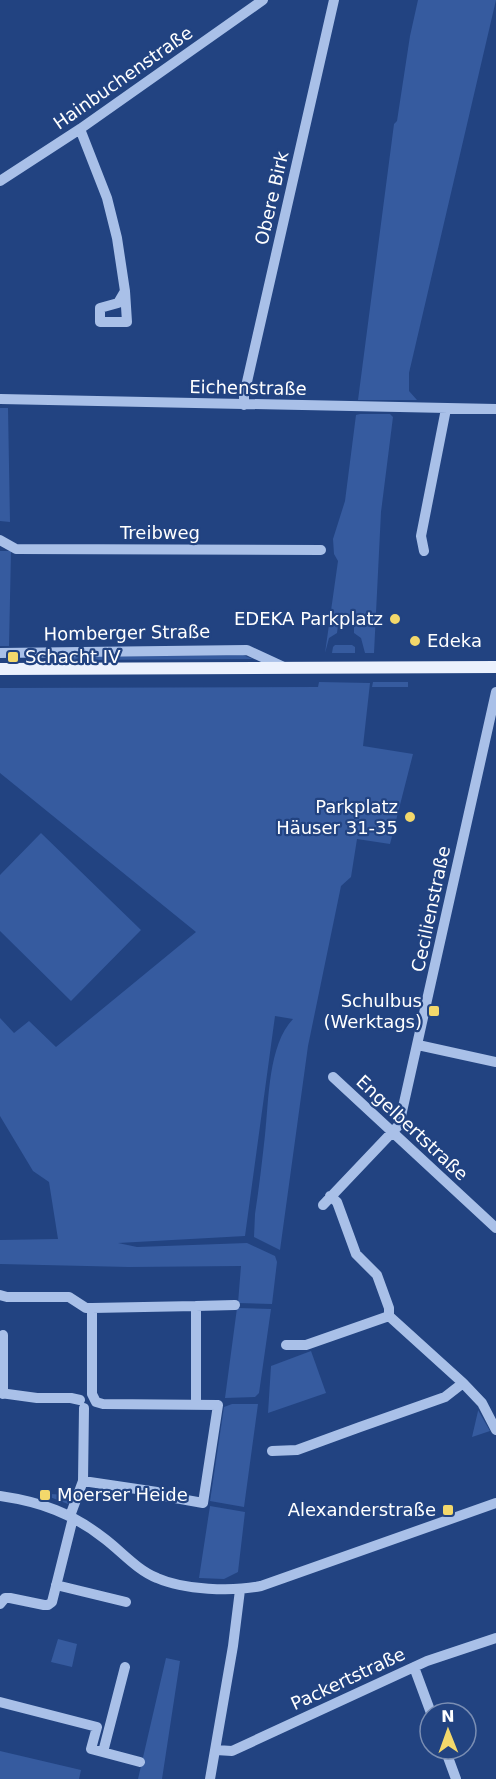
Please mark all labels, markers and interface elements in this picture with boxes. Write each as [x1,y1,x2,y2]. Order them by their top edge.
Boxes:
street label: Hainbuchenstraße [49,22,196,133]
street label: Obere Birk [251,148,293,247]
street label: Eichenstraße [189,376,307,399]
street label: Treibweg [119,522,200,543]
place label: EDEKA Parkplatz [234,608,383,629]
marker: EDEKA Parkplatz [388,612,402,626]
street label: Homberger Straße [44,621,210,644]
place label: Edeka [427,630,482,651]
marker: Edeka [408,634,422,648]
place label: Schacht IV [25,646,121,667]
marker: Schacht IV [6,650,20,664]
place label: Parkplatz Häuser 31-35 [276,796,398,838]
marker: Parkplatz Häuser 31-35 [403,810,417,824]
street label: Cecilienstraße [407,844,454,974]
place label: Schulbus (Werktags) [323,990,422,1032]
marker: Schulbus (Werktags) [427,1004,441,1018]
street label: Engelbertstraße [352,1071,472,1185]
place label: Moerser Heide [57,1484,188,1505]
marker: Moerser Heide [38,1488,52,1502]
place label: Alexanderstraße [288,1499,436,1520]
marker: Alexanderstraße [441,1503,455,1517]
street label: Packertstraße [287,1643,408,1714]
north arrow [418,1701,478,1761]
text: N [441,1707,455,1726]

